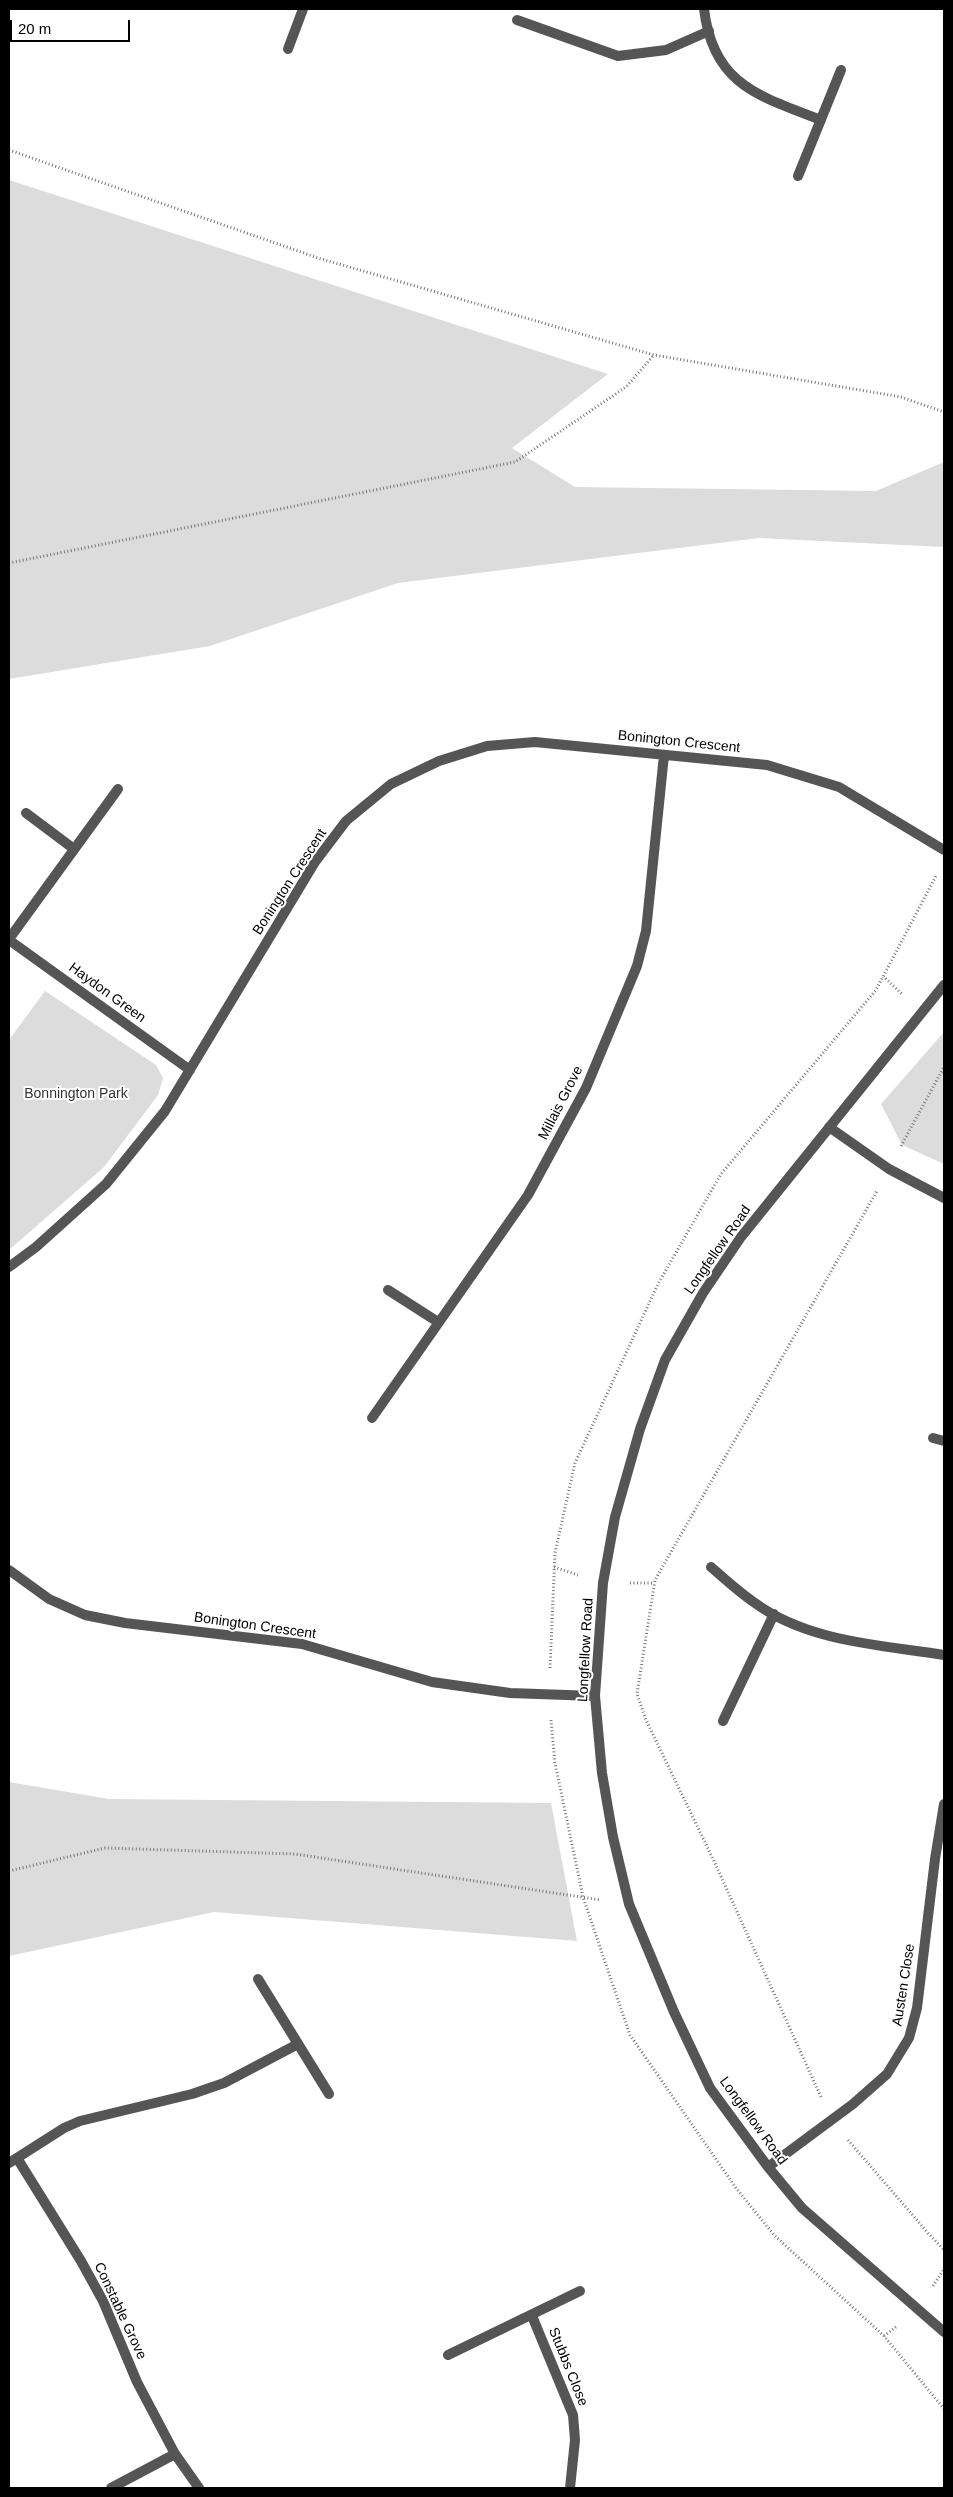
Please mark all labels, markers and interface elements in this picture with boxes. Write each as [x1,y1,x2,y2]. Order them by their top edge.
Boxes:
scale bar [12,10,132,42]
text: 20 m [18,20,51,37]
street label: Bonington Crescent [617,727,741,757]
street label: Bonington Crescent [249,826,331,938]
street label: Haydon Green [65,959,149,1027]
street label: Millais Grove [535,1063,587,1143]
park label: Bonnington Park [24,1086,128,1102]
street label: Longfellow Road [681,1202,755,1298]
street label: Longfellow Road [575,1597,597,1703]
street label: Bonington Crescent [193,1609,317,1643]
street label: Austen Close [889,1943,919,2027]
street label: Longfellow Road [716,2074,790,2168]
street label: Constable Grove [90,2260,150,2362]
street label: Stubbs Close [545,2325,591,2409]

